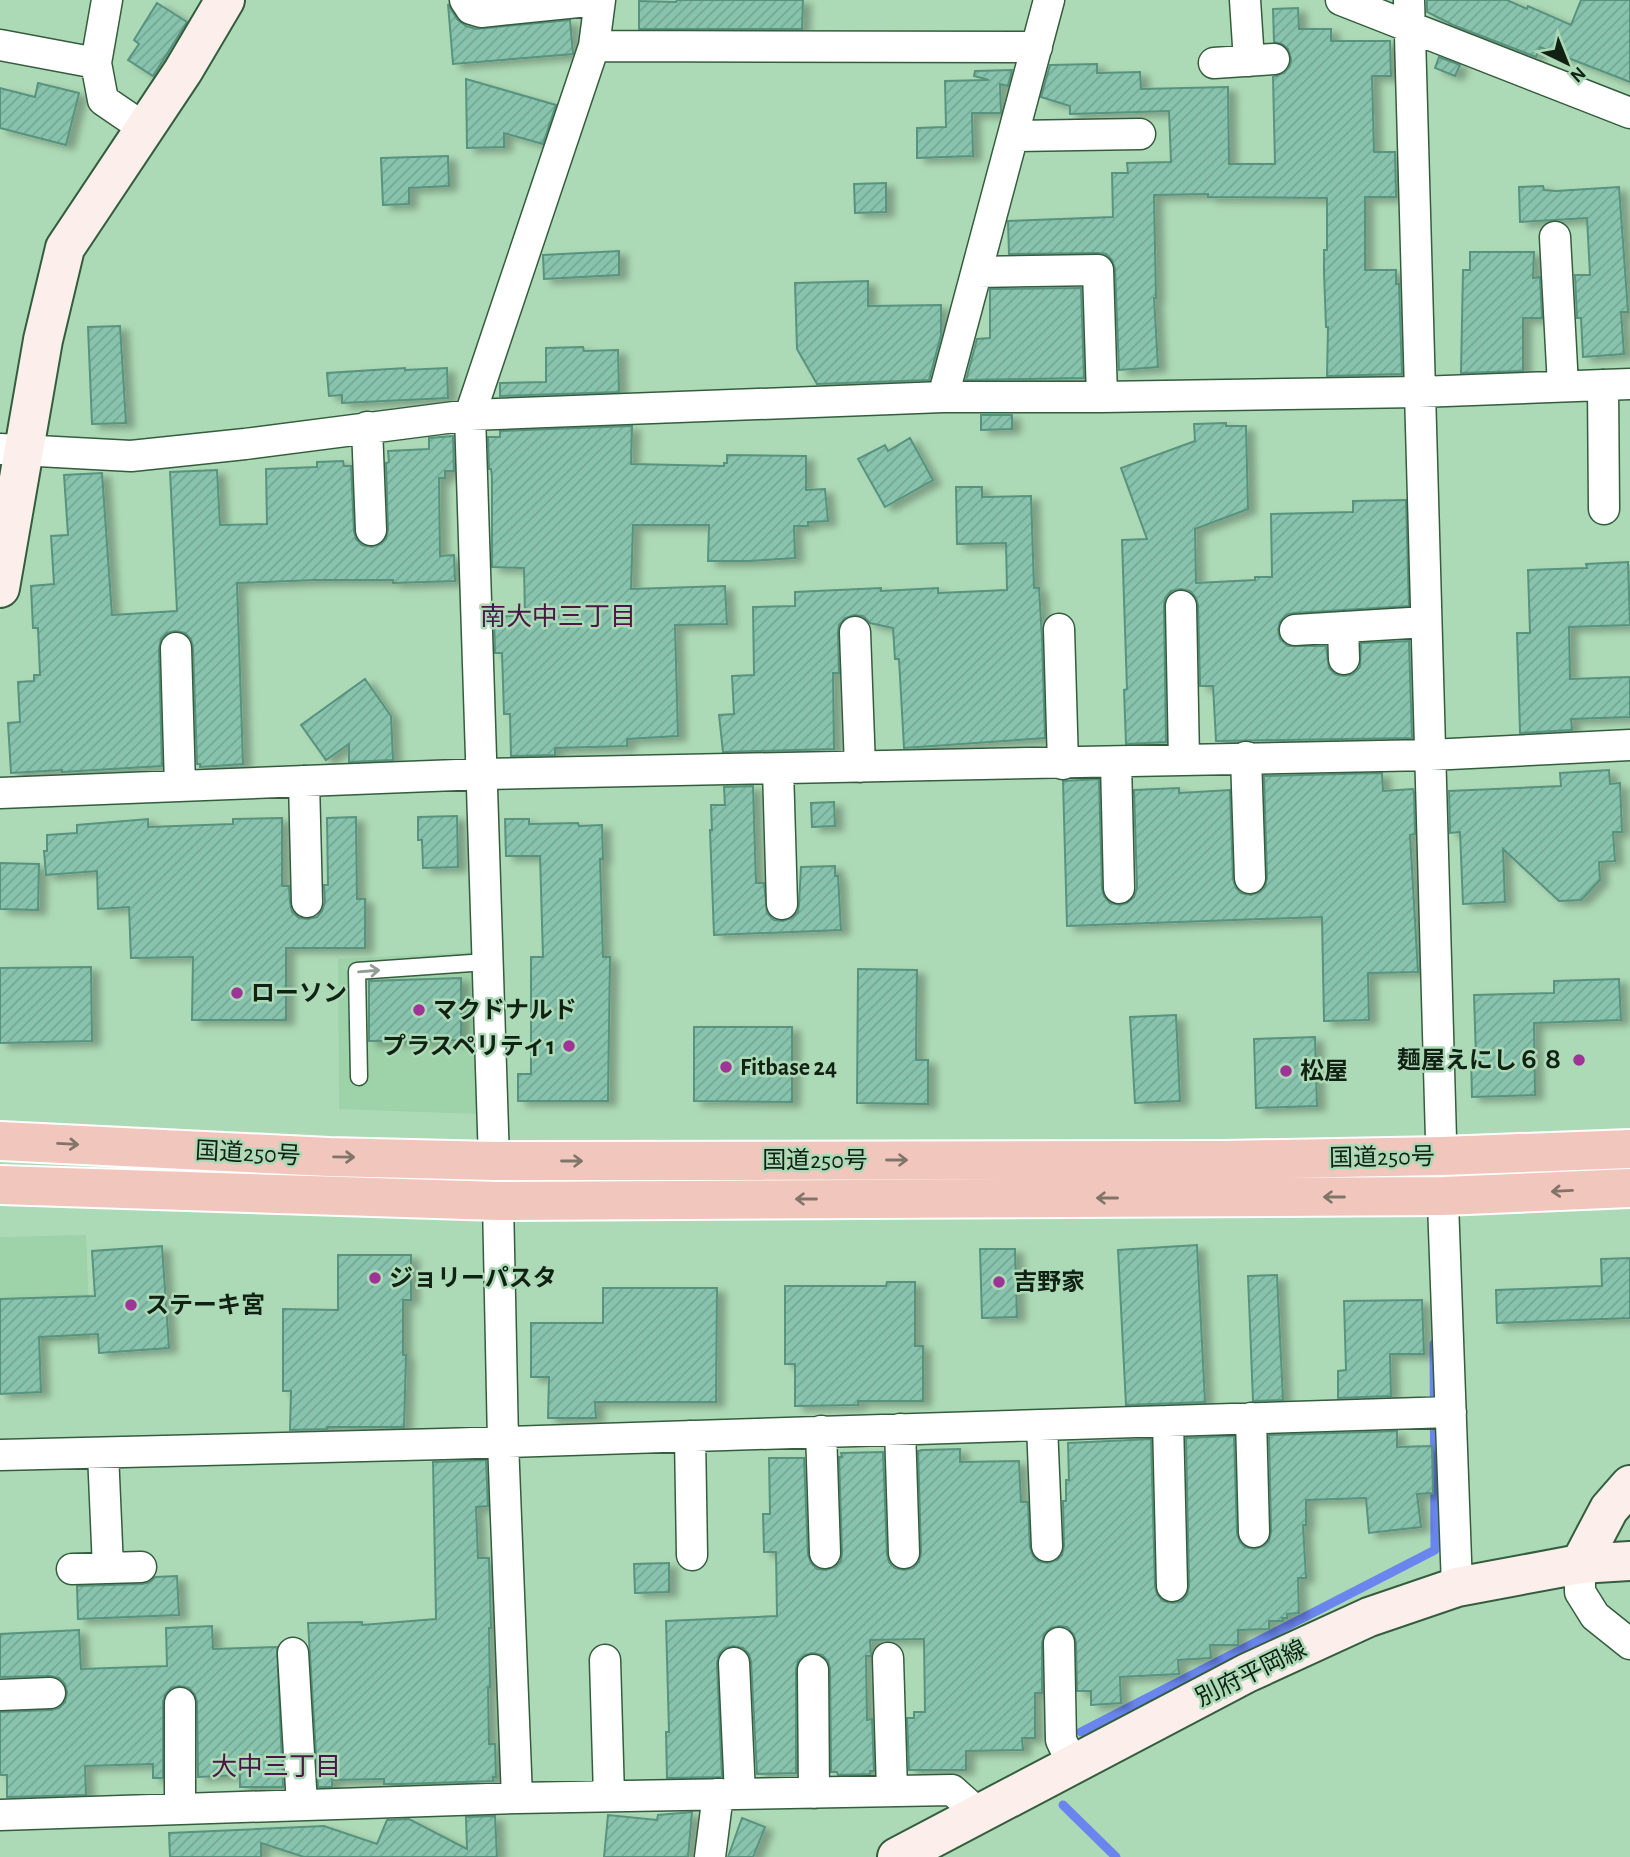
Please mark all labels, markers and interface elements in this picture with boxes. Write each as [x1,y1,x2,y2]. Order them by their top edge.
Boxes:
north arrow [1532,28,1602,98]
text: N [1566,63,1589,86]
district label: 南大中三丁目 [480,603,636,630]
one-way arrow [357,964,380,977]
place label: ローソン [251,982,347,1006]
marker: ローソン [229,985,245,1001]
place label: マクドナルド [433,998,577,1023]
marker: マクドナルド [411,1002,427,1018]
place label: プラスペリティ1 [382,1033,555,1059]
marker: プラスペリティ1 [561,1038,577,1054]
place label: 麺屋えにし６８ [1397,1047,1565,1073]
marker: 麺屋えにし６８ [1571,1052,1587,1068]
place label: Fitbase 24 [740,1056,837,1080]
place label: 松屋 [1300,1058,1348,1084]
marker: Fitbase 24 [718,1059,734,1075]
marker: 松屋 [1278,1063,1294,1079]
street label: 国道250号 [195,1137,301,1169]
one-way arrow [56,1138,79,1151]
street label: 国道250号 [1329,1143,1435,1171]
street label: 国道250号 [762,1147,868,1173]
one-way arrow [333,1150,356,1164]
one-way arrow [886,1153,909,1167]
one-way arrow [560,1154,583,1168]
one-way arrow [1551,1184,1574,1197]
one-way arrow [1323,1190,1346,1204]
one-way arrow [1096,1191,1119,1205]
one-way arrow [795,1192,818,1206]
place label: ジョリーパスタ [389,1265,557,1291]
place label: 吉野家 [1013,1269,1085,1295]
marker: ジョリーパスタ [367,1270,383,1286]
marker: 吉野家 [991,1274,1007,1290]
place label: ステーキ宮 [145,1292,265,1318]
marker: ステーキ宮 [123,1297,139,1313]
street label: 別府平岡線 [1191,1635,1311,1711]
district label: 大中三丁目 [211,1753,341,1780]

